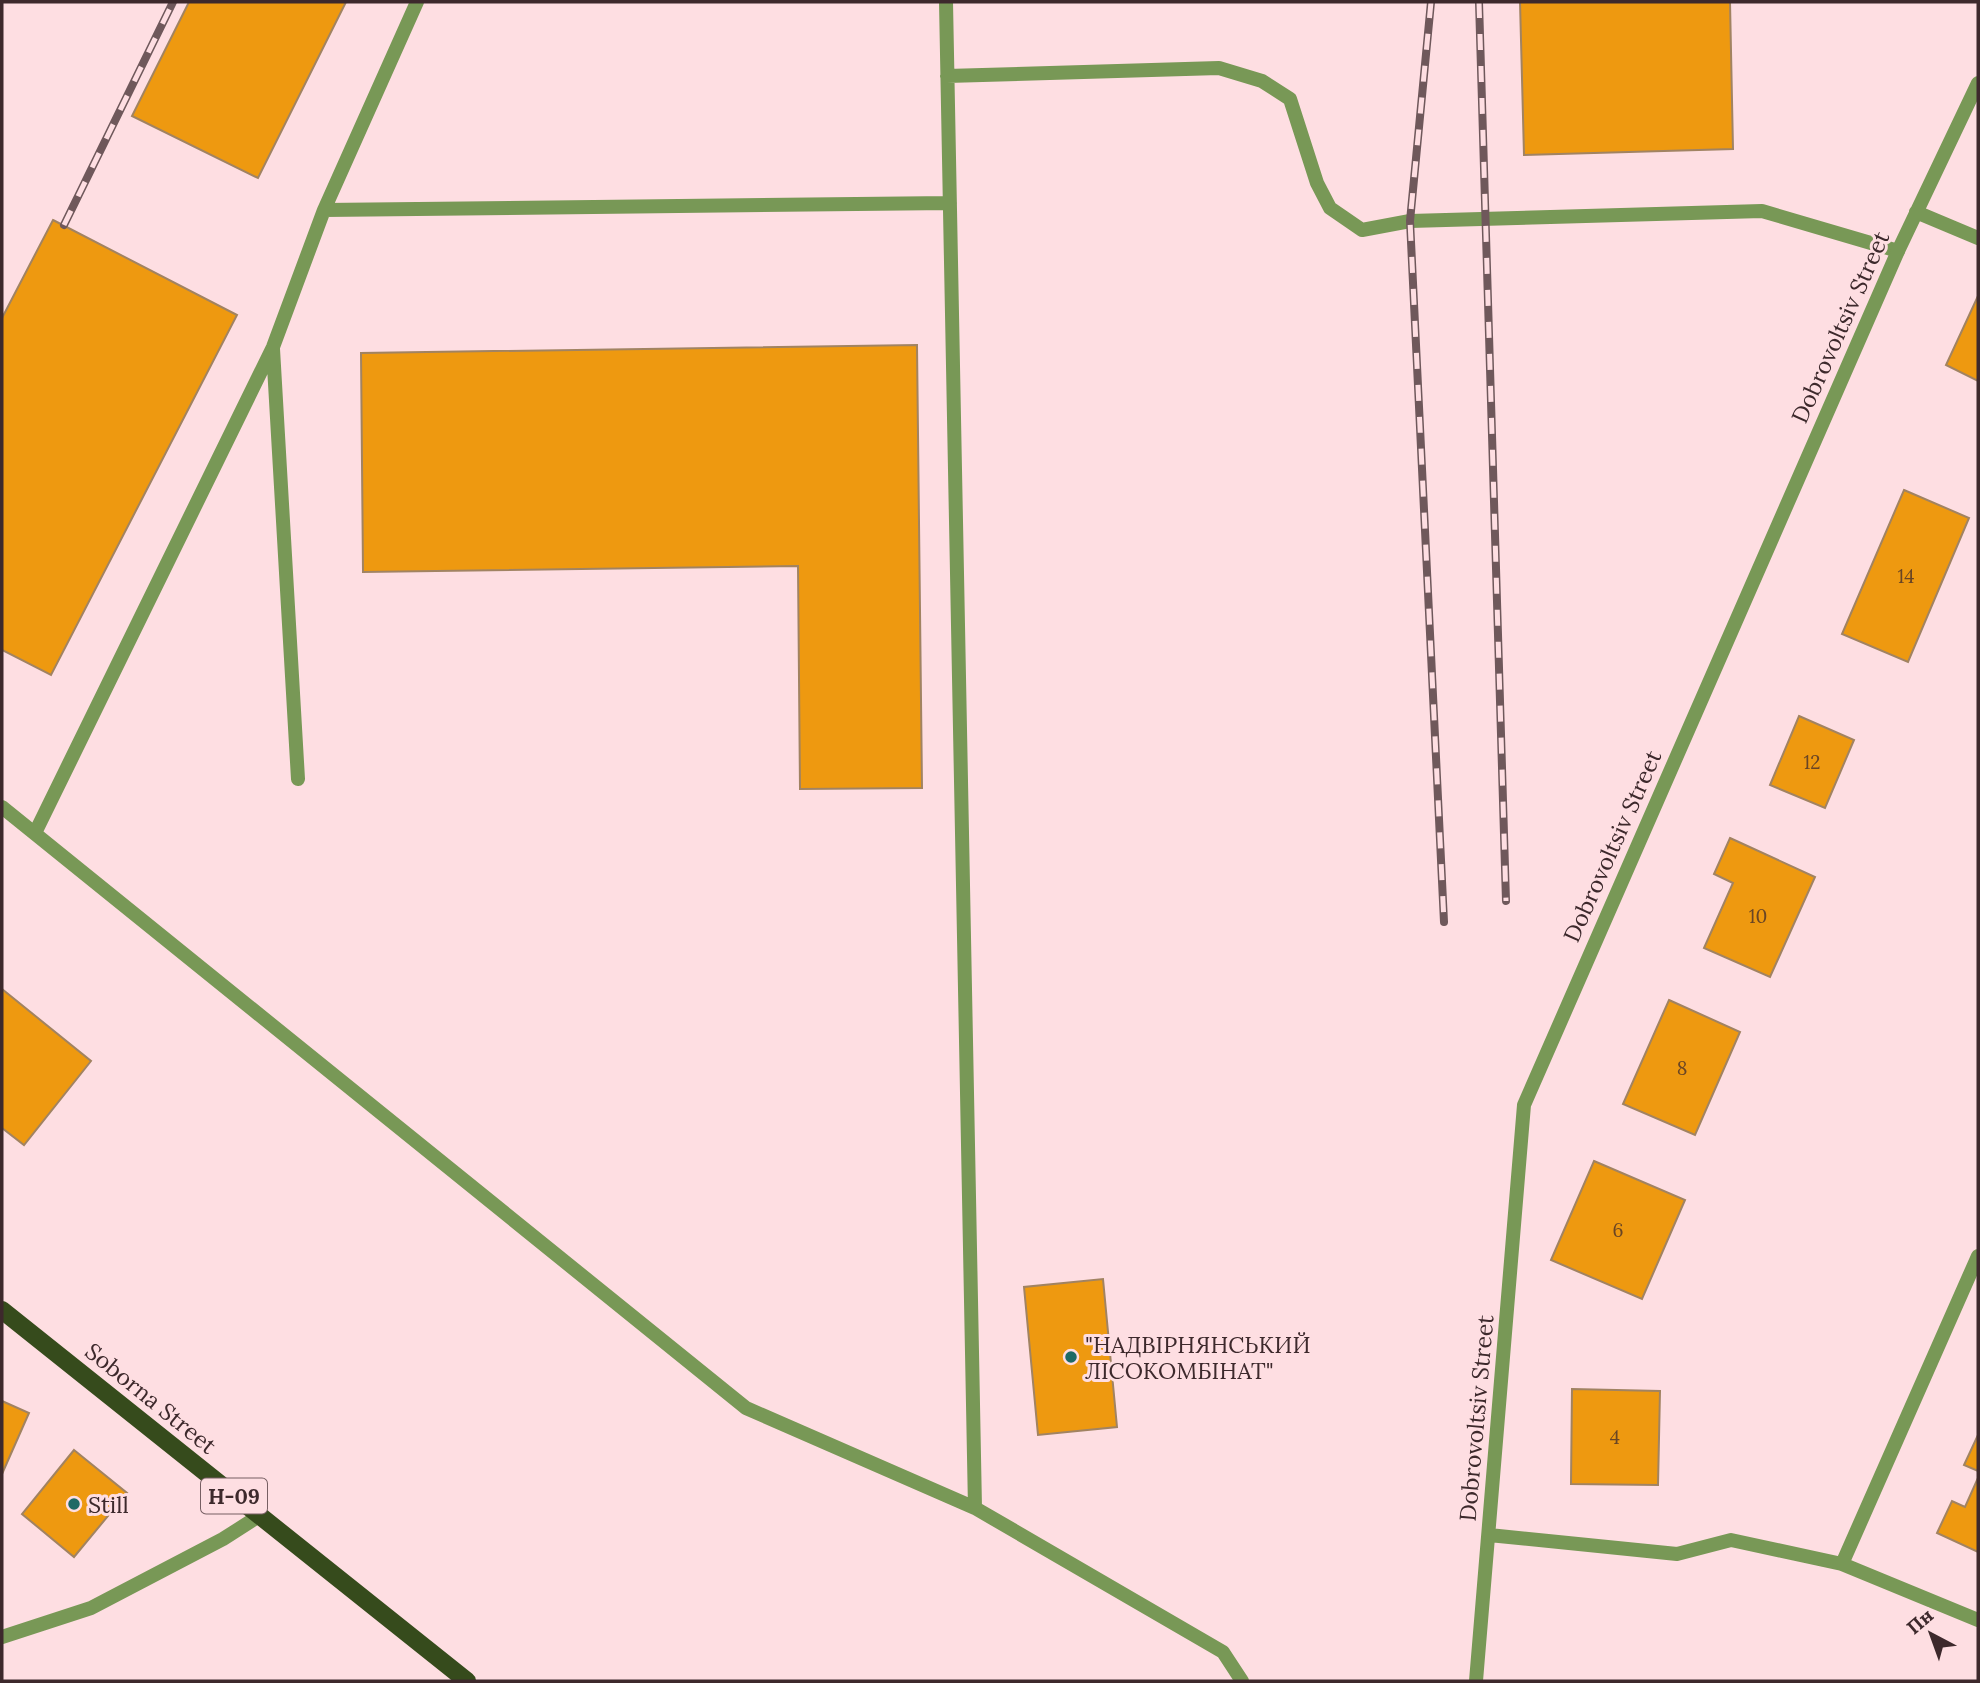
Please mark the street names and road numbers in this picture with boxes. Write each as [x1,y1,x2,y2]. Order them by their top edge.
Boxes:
street label: Dobrovoltsiv Street [1785,226,1895,428]
street label: Dobrovoltsiv Street [1557,745,1667,947]
street label: Dobrovoltsiv Street [1453,1313,1499,1522]
street label: Soborna Street [80,1336,223,1460]
road number: Н-09 [201,1478,267,1514]

